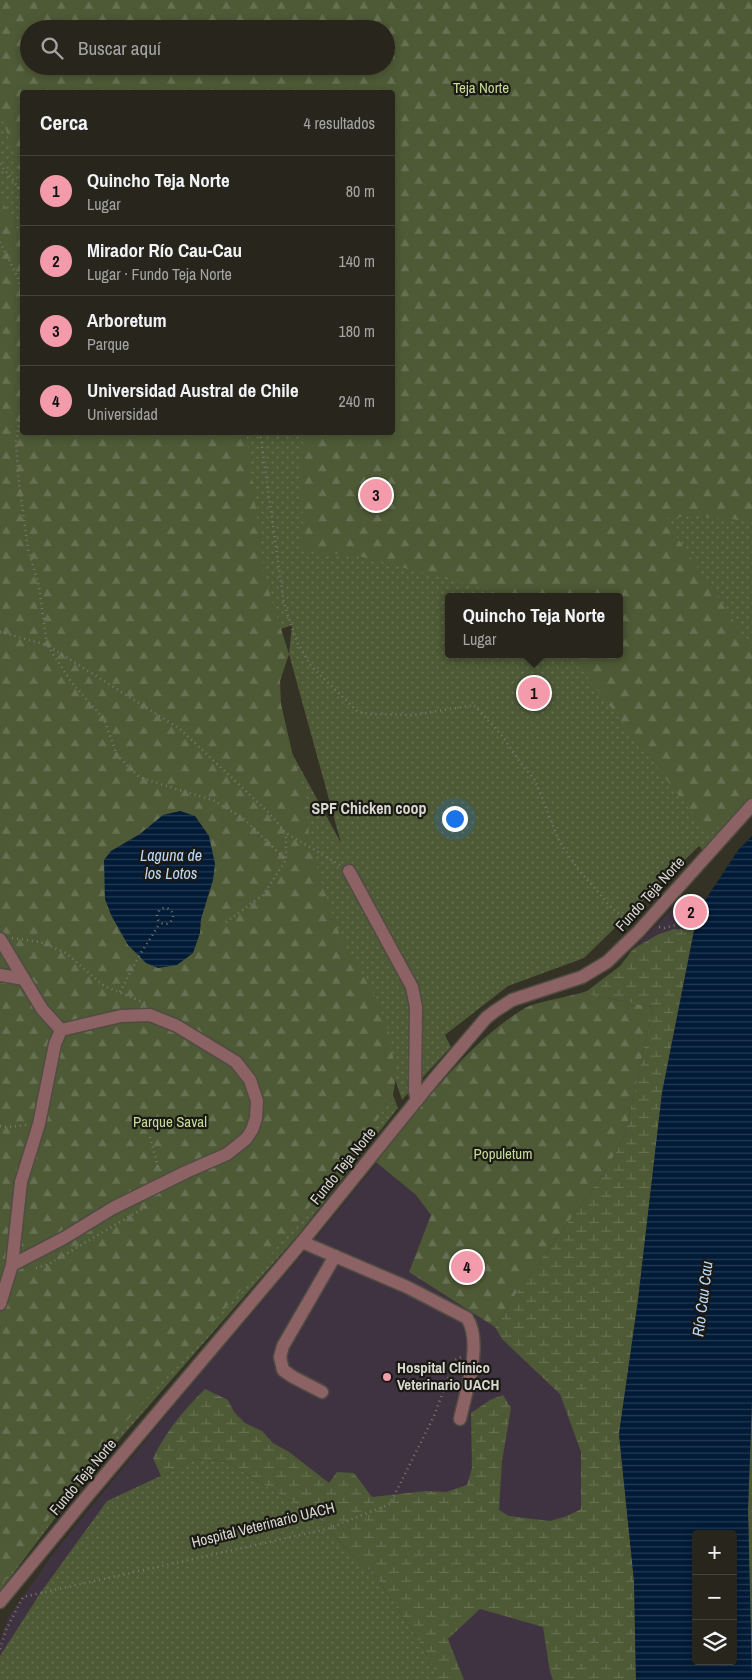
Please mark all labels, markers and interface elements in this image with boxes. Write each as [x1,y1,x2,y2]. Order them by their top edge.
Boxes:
search box [20,20,395,75]
icon: search [38,34,66,62]
text: Buscar aquí [78,35,161,61]
park label: Teja Norte [453,77,509,98]
text: Cerca [40,108,88,137]
text: 4 resultados [304,112,375,134]
text: Quincho Teja Norte [87,167,230,193]
text: 1 [52,180,60,202]
text: 80 m [346,180,375,202]
text: Lugar [87,193,121,215]
text: Mirador Río Cau-Cau [87,237,242,263]
text: 2 [52,250,60,272]
text: 140 m [339,250,375,272]
text: Lugar · Fundo Teja Norte [87,263,232,285]
text: Arboretum [87,307,167,333]
text: 3 [52,320,60,342]
text: 180 m [339,320,375,342]
text: Parque [87,333,129,355]
text: Universidad Austral de Chile [87,377,299,403]
text: 4 [52,390,60,412]
text: 240 m [339,390,375,412]
text: Universidad [87,403,158,425]
pin: 3 [360,476,392,514]
popup [445,593,623,658]
text: Quincho Teja Norte [463,602,605,628]
text: Lugar [463,628,496,650]
pin: 1 [518,674,550,712]
district label: SPF Chicken coop [311,797,427,819]
your location [442,806,468,832]
water label: Laguna de los Lotos [140,844,202,884]
street label: Fundo Teja Norte [610,852,689,936]
pin: 2 [675,893,707,931]
park label: Parque Saval [133,1111,207,1132]
street label: Fundo Teja Norte [305,1122,380,1209]
park label: Populetum [474,1143,532,1164]
pin: 4 [451,1248,483,1286]
water label: Río Cau Cau [686,1260,718,1338]
place label: Hospital Clínico Veterinario UACH [397,1357,499,1395]
marker: Hospital Clínico Veterinario UACH [381,1371,393,1383]
street label: Fundo Teja Norte [44,1434,121,1519]
street label: Hospital Veterinario UACH [189,1497,337,1552]
map controls [692,1530,737,1665]
button: + [692,1530,737,1575]
button: − [692,1575,737,1620]
button: layers [692,1620,737,1665]

